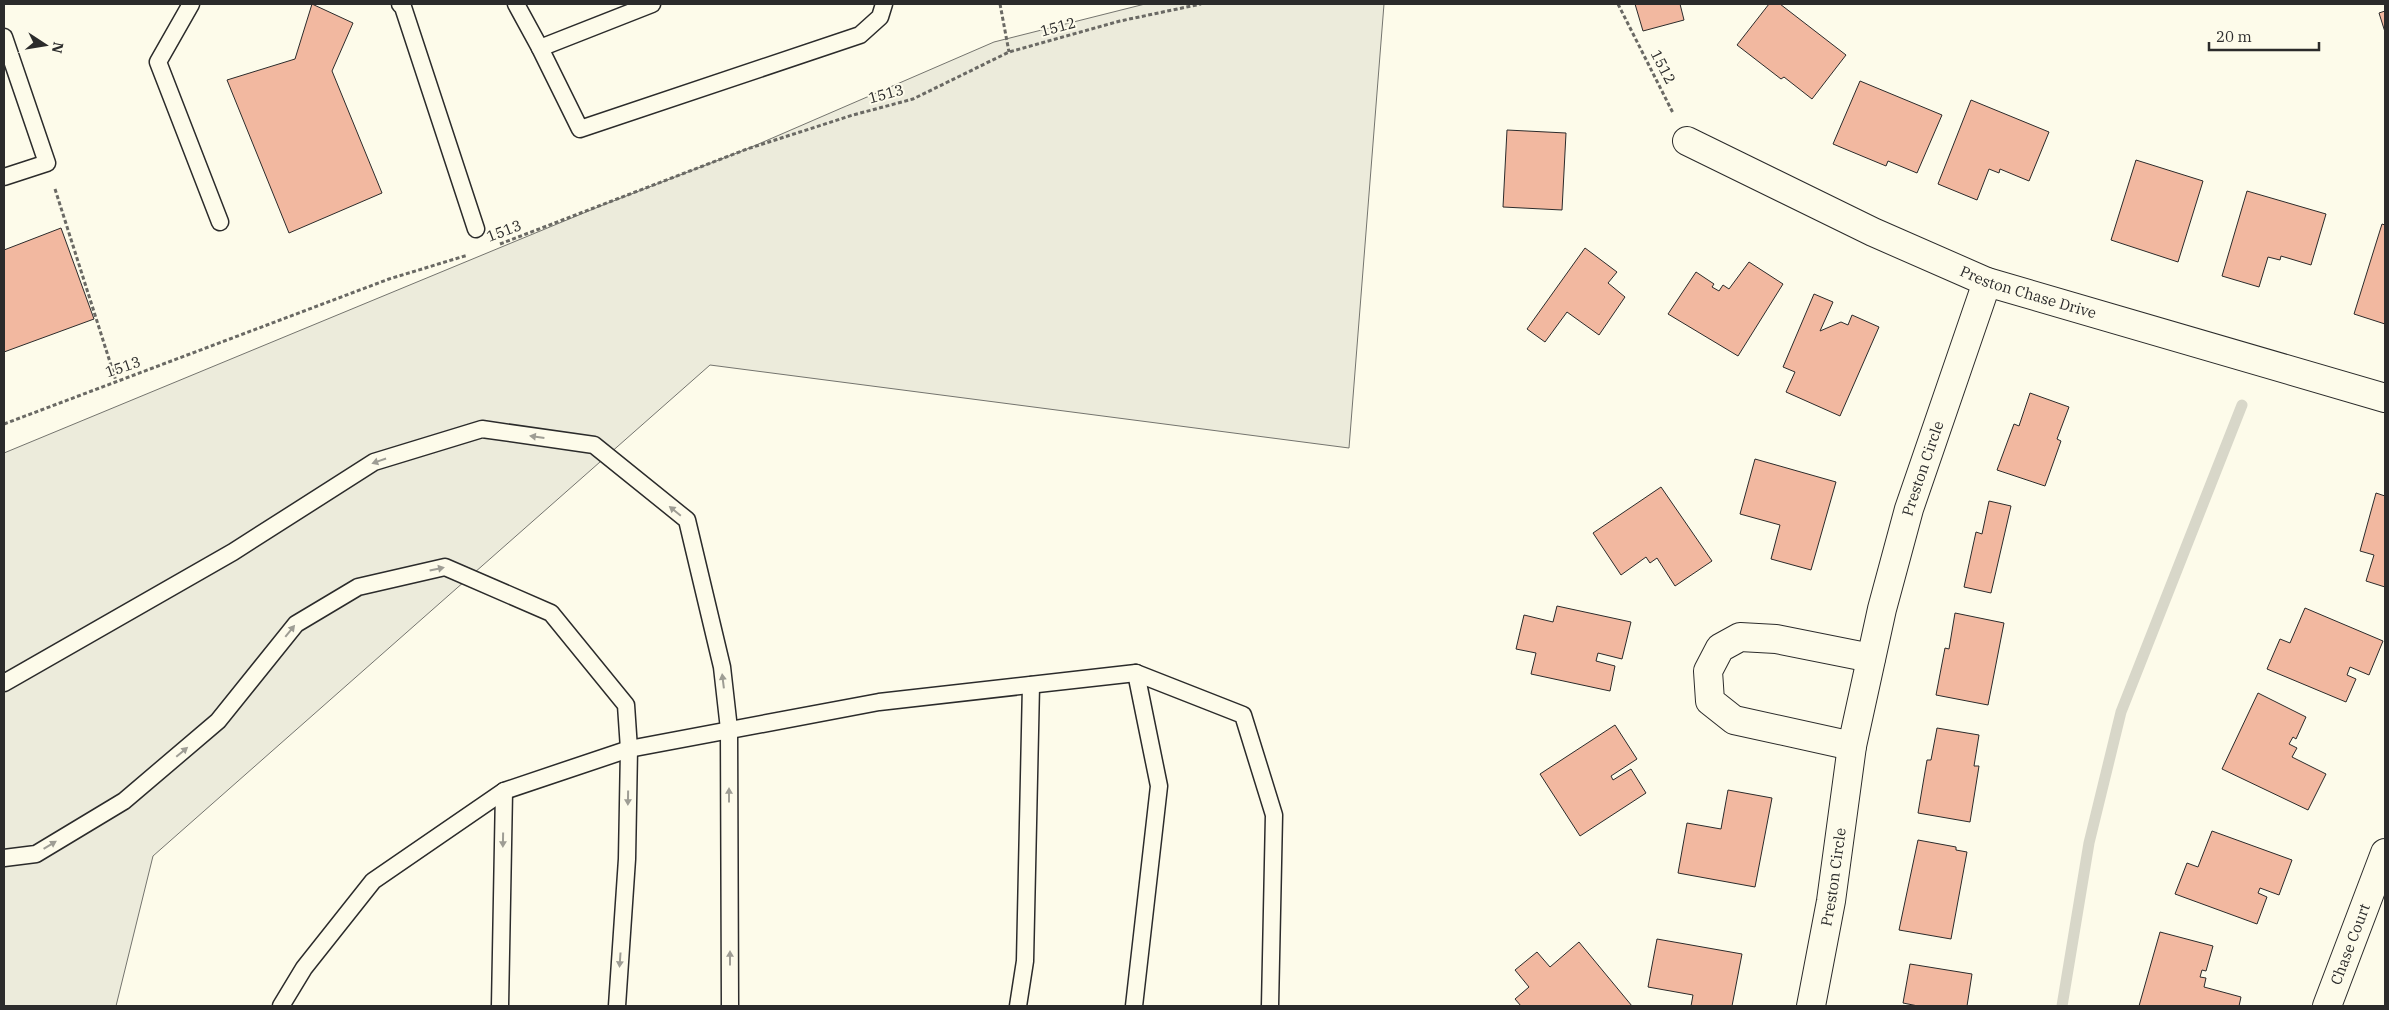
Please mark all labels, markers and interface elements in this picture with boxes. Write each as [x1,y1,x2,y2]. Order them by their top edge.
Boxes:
street label: 1512 [1038,13,1078,40]
north arrow [20,20,70,70]
scale bar [2209,20,2319,52]
text: 20 m [2216,27,2252,46]
text: N [48,40,68,55]
street label: 1512 [1647,46,1680,87]
street label: 1513 [866,80,906,107]
street label: 1513 [484,215,524,246]
street label: Preston Chase Drive [1957,261,2099,322]
street label: 1513 [103,352,143,381]
street label: Preston Circle [1898,418,1948,518]
one-way arrow [528,433,544,441]
one-way arrow [371,457,386,465]
one-way arrow [669,505,682,516]
one-way arrow [429,565,444,573]
one-way arrow [285,625,296,638]
one-way arrow [719,673,727,689]
one-way arrow [175,746,188,757]
one-way arrow [725,787,733,803]
one-way arrow [624,790,632,806]
street label: Preston Circle [1816,826,1850,928]
one-way arrow [499,832,507,848]
one-way arrow [43,841,56,850]
street label: Chase Court [2326,901,2374,988]
one-way arrow [726,949,734,965]
one-way arrow [616,952,624,968]

